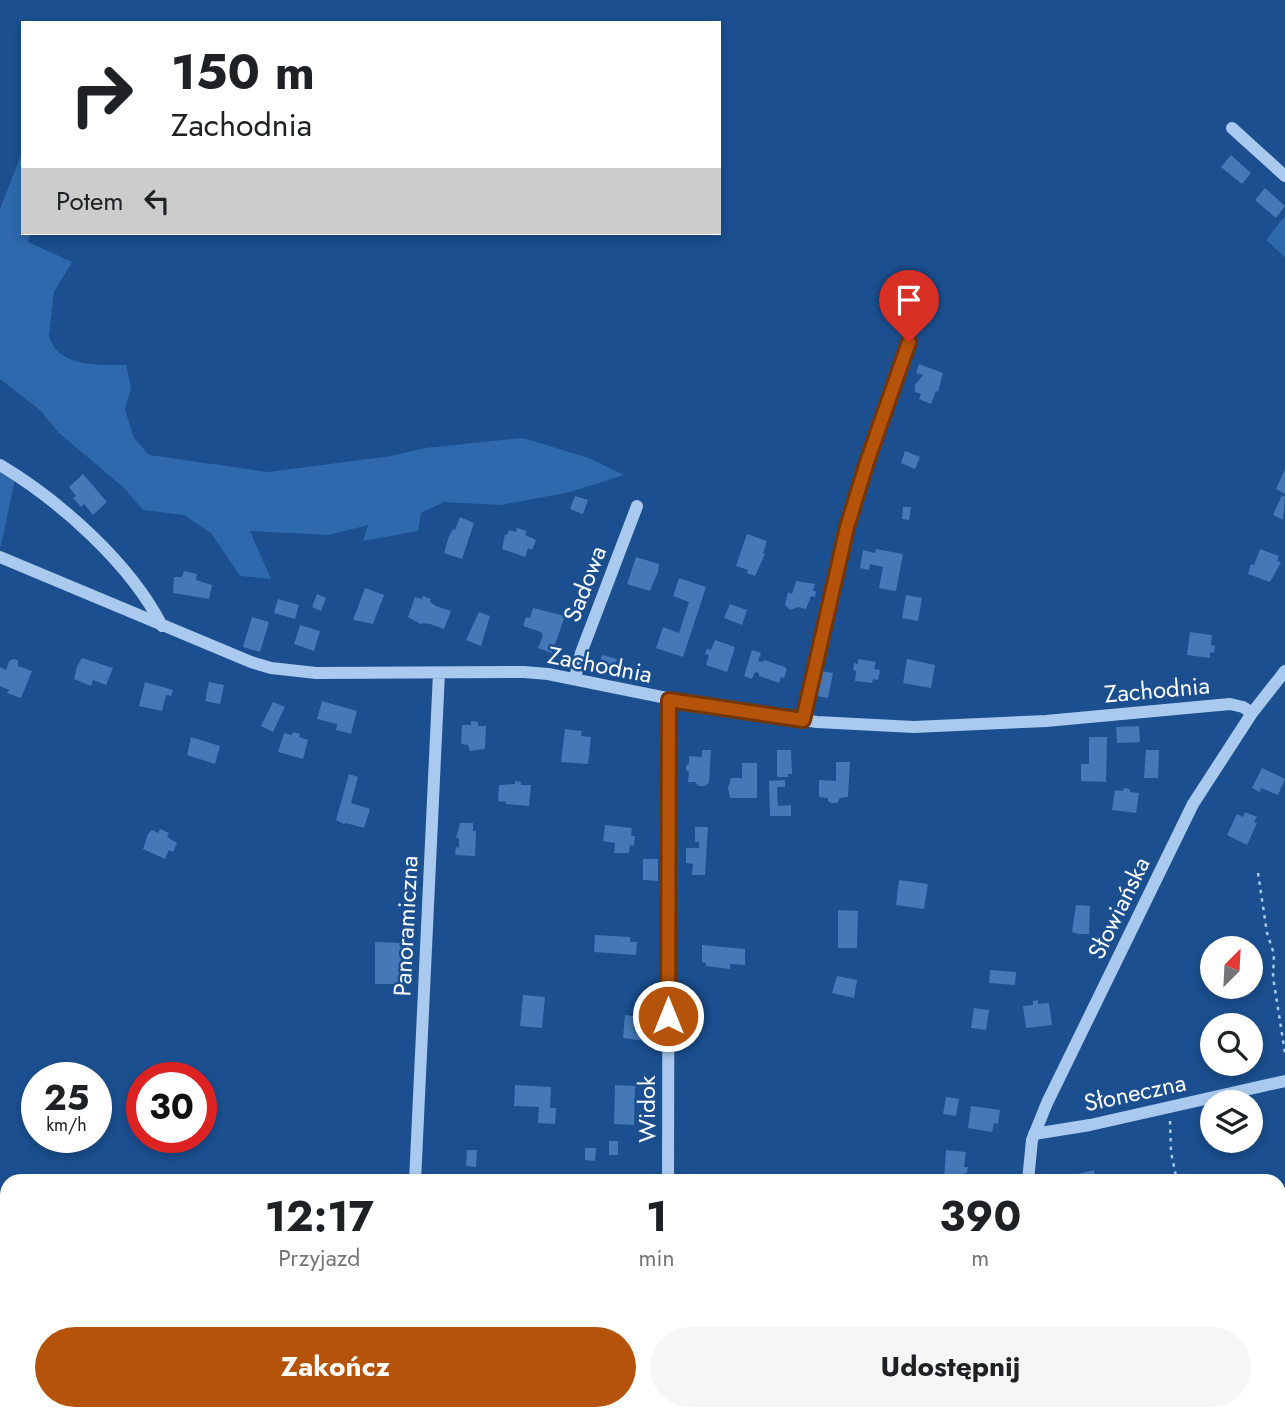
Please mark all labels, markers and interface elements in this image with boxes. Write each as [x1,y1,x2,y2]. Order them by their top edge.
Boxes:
text: 150 m [171,37,315,107]
icon: right [56,49,147,140]
text: Zachodnia [171,102,312,148]
text: Potem [56,182,124,220]
icon: left [138,182,176,220]
pin [879,270,939,342]
icon: arrive [890,281,928,319]
street label: Sadowa [554,541,615,627]
street label: Zachodnia [545,637,655,692]
street label: Zachodnia [1103,667,1211,712]
street label: Słowiańska [1079,851,1158,965]
street label: Panoramiczna [384,855,427,997]
north arrow [1200,936,1264,999]
map controls [1200,936,1263,1153]
position arrow [631,979,705,1053]
button: search [1200,1013,1263,1076]
speed limit sign: 30 [126,1062,217,1153]
street label: Słoneczna [1081,1065,1189,1120]
text: 25 [44,1073,89,1123]
street label: Widok [629,1075,664,1143]
button: layers [1200,1090,1263,1153]
text: km/h [46,1112,87,1138]
text: 12:17 [265,1186,374,1247]
text: 1 [646,1186,667,1247]
text: 390 [939,1186,1021,1247]
text: Przyjazd [278,1241,360,1275]
text: min [639,1241,675,1275]
text: m [971,1241,989,1275]
button: Zakończ [35,1327,636,1407]
button: Udostępnij [650,1327,1251,1407]

